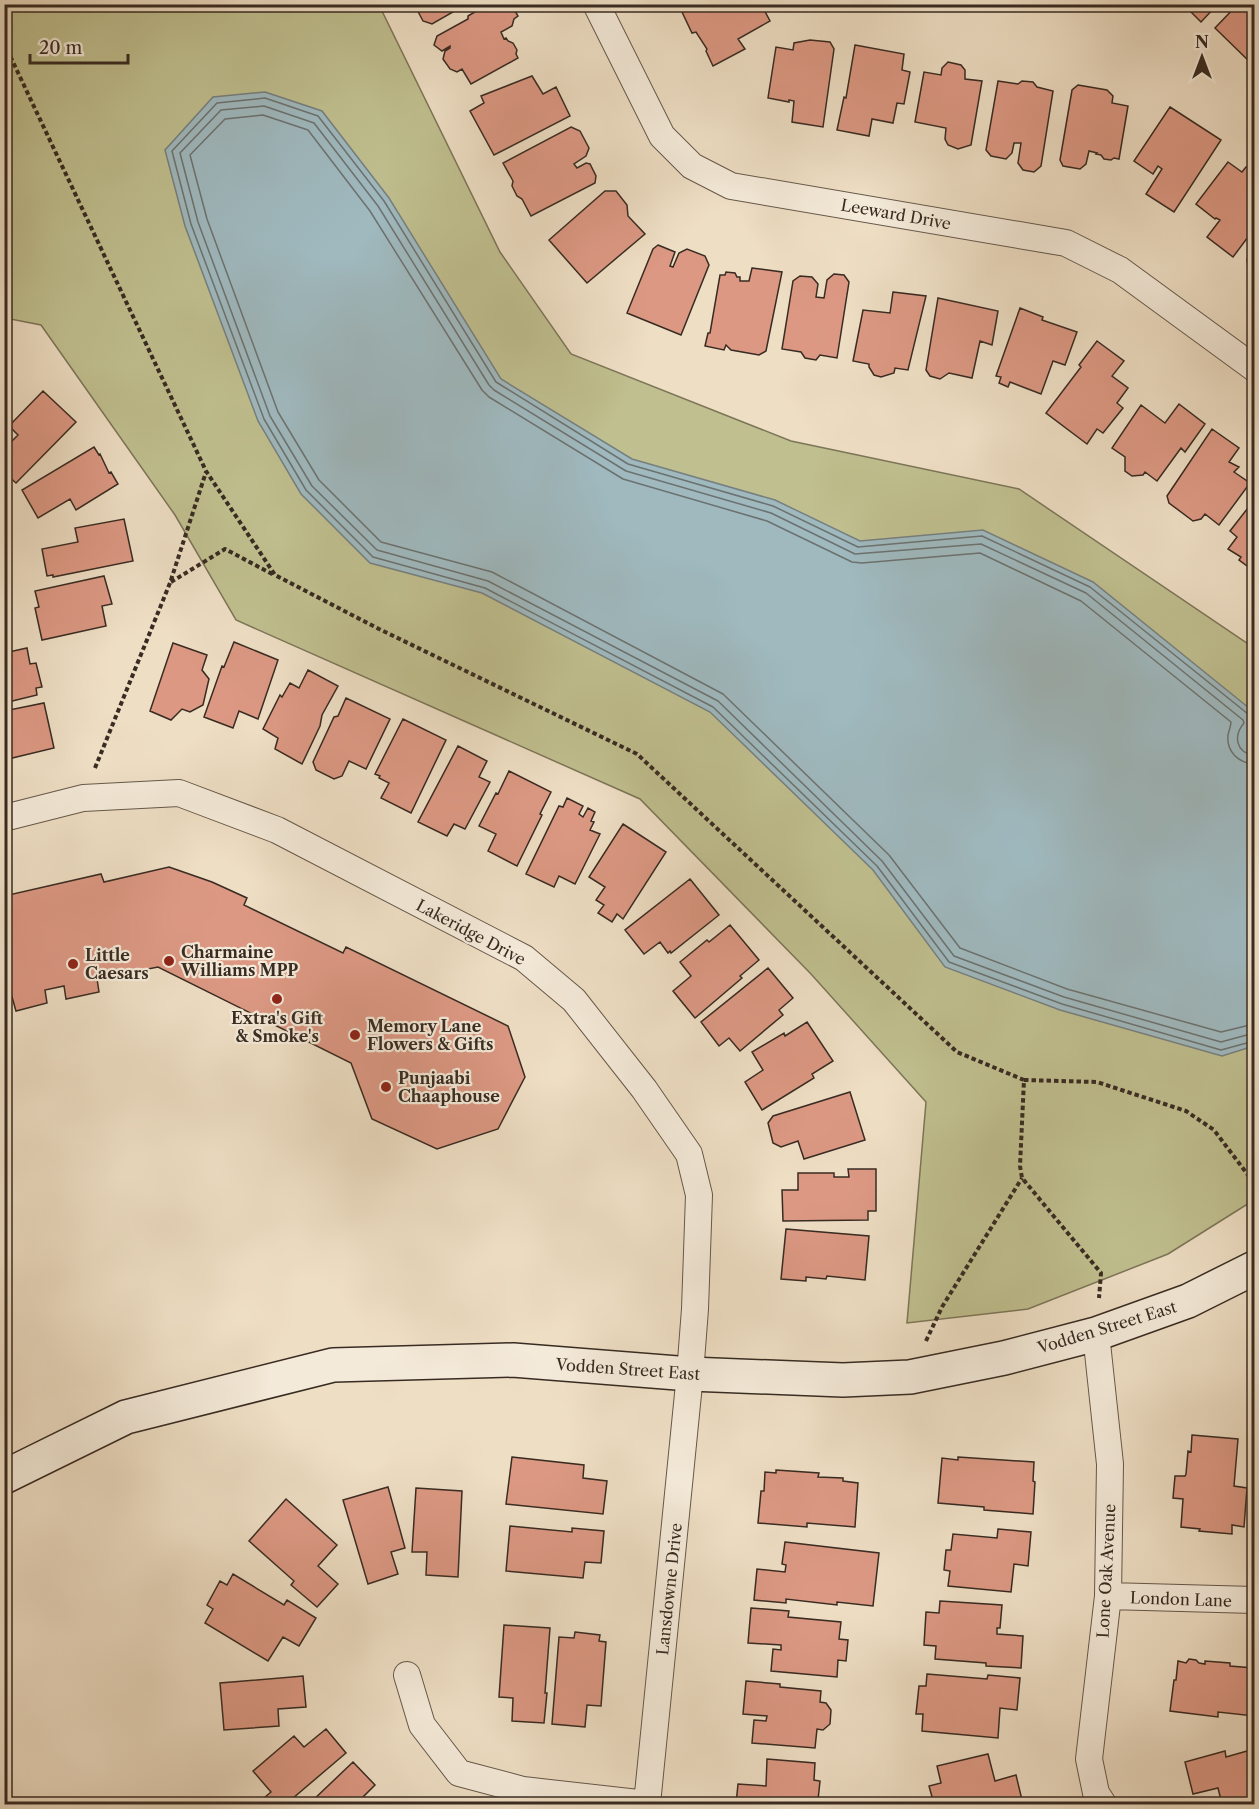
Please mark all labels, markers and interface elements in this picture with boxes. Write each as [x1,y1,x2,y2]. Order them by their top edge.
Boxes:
scale bar [30,27,128,65]
north arrow [1172,27,1232,87]
text: N [1195,32,1209,52]
text: 20 m [39,37,83,59]
street label: Leeward Drive [839,194,953,234]
street label: Lakeridge Drive [413,895,529,969]
place label: Charmaine Williams MPP [180,942,298,980]
place label: Little Caesars [85,945,149,983]
marker: Charmaine Williams MPP [162,954,176,968]
marker: Little Caesars [66,957,80,971]
marker: Extra's Gift & Smoke's [270,992,284,1006]
place label: Extra's Gift & Smoke's [231,1008,323,1046]
place label: Memory Lane Flowers & Gifts [367,1016,493,1054]
marker: Memory Lane Flowers & Gifts [348,1028,362,1042]
place label: Punjaabi Chaaphouse [398,1068,500,1106]
marker: Punjaabi Chaaphouse [379,1080,393,1094]
street label: Vodden Street East [1034,1296,1179,1358]
street label: Vodden Street East [554,1354,701,1384]
street label: Lone Oak Avenue [1092,1503,1120,1639]
street label: Lansdowne Drive [652,1522,686,1656]
street label: London Lane [1130,1587,1232,1611]

